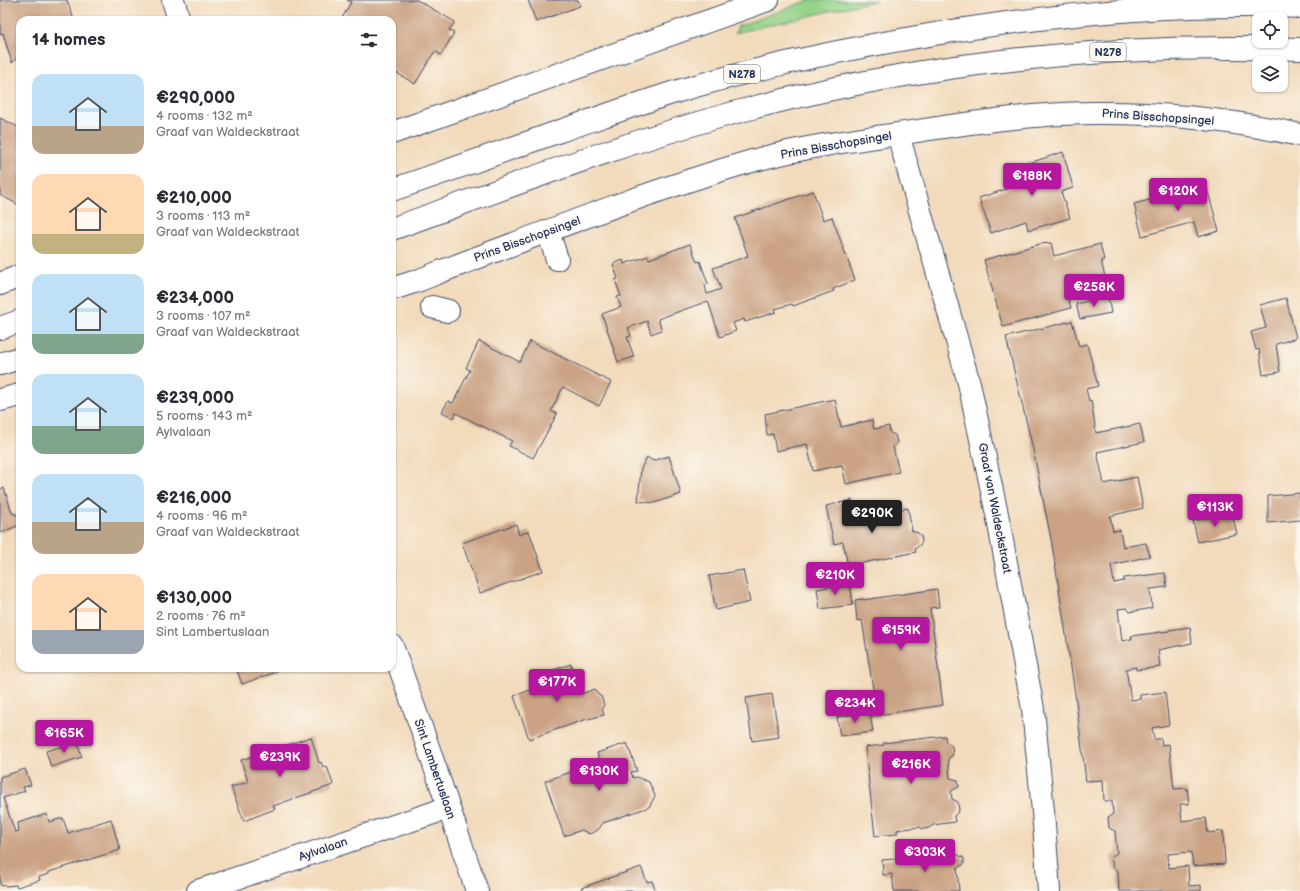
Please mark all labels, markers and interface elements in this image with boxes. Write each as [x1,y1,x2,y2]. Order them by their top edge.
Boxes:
map controls [1252,12,1288,92]
button: locate [1252,12,1288,48]
icon: filters [358,29,380,51]
text: 14 homes [32,30,105,50]
road number: N278 [1090,43,1126,61]
button: layers [1252,56,1288,92]
road number: N278 [724,65,760,83]
text: €290,000 [156,88,235,108]
icon: home [64,90,112,138]
street label: Prins Bisschopsingel [1101,106,1215,129]
text: 4 rooms · 132 m² [156,108,253,124]
text: Graaf van Waldeckstraat [156,124,300,140]
street label: Prins Bisschopsingel [779,128,893,163]
pin: €188K [1004,163,1060,197]
text: €188K [1012,168,1052,184]
pin: €120K [1150,178,1206,212]
text: €120K [1158,183,1198,199]
text: €210,000 [156,188,232,208]
icon: home [64,190,112,238]
text: 3 rooms · 113 m² [156,208,250,224]
street label: Prins Bisschopsingel [472,213,583,266]
text: Graaf van Waldeckstraat [156,224,300,240]
pin: €258K [1066,274,1122,308]
text: €258K [1073,279,1115,295]
text: €234,000 [156,288,234,308]
icon: home [64,290,112,338]
text: 3 rooms · 107 m² [156,308,251,324]
text: Graaf van Waldeckstraat [156,324,300,340]
text: €239,000 [156,388,234,408]
icon: home [64,390,112,438]
text: 5 rooms · 143 m² [156,408,253,424]
text: Aylvalaan [156,424,211,440]
street label: Graaf van Waldeckstraat [975,442,1015,575]
text: €216,000 [156,488,232,508]
icon: home [64,490,112,538]
pin: €113K [1187,494,1243,528]
text: €113K [1196,499,1234,515]
pin: €290K [844,500,900,534]
text: €290K [851,505,893,521]
text: 4 rooms · 96 m² [156,508,248,524]
text: Graaf van Waldeckstraat [156,524,300,540]
pin: €210K [807,562,863,596]
text: €210K [815,567,855,583]
text: €130,000 [156,588,232,608]
icon: home [64,590,112,638]
text: 2 rooms · 76 m² [156,608,246,624]
pin: €159K [873,617,929,651]
text: €159K [881,622,921,638]
text: Sint Lambertuslaan [156,624,269,640]
pin: €177K [529,669,585,703]
text: €177K [538,674,576,690]
pin: €234K [827,690,883,724]
text: €234K [834,695,876,711]
street label: Sint Lambertuslaan [410,717,459,821]
pin: €165K [36,720,92,754]
text: €165K [44,725,84,741]
pin: €239K [252,744,308,778]
text: €239K [259,749,301,765]
pin: €216K [883,751,939,785]
text: €216K [891,756,931,772]
pin: €130K [571,758,627,792]
text: €130K [579,763,619,779]
street label: Aylvalaan [297,834,350,865]
pin: €303K [897,839,953,873]
text: €303K [904,844,946,860]

